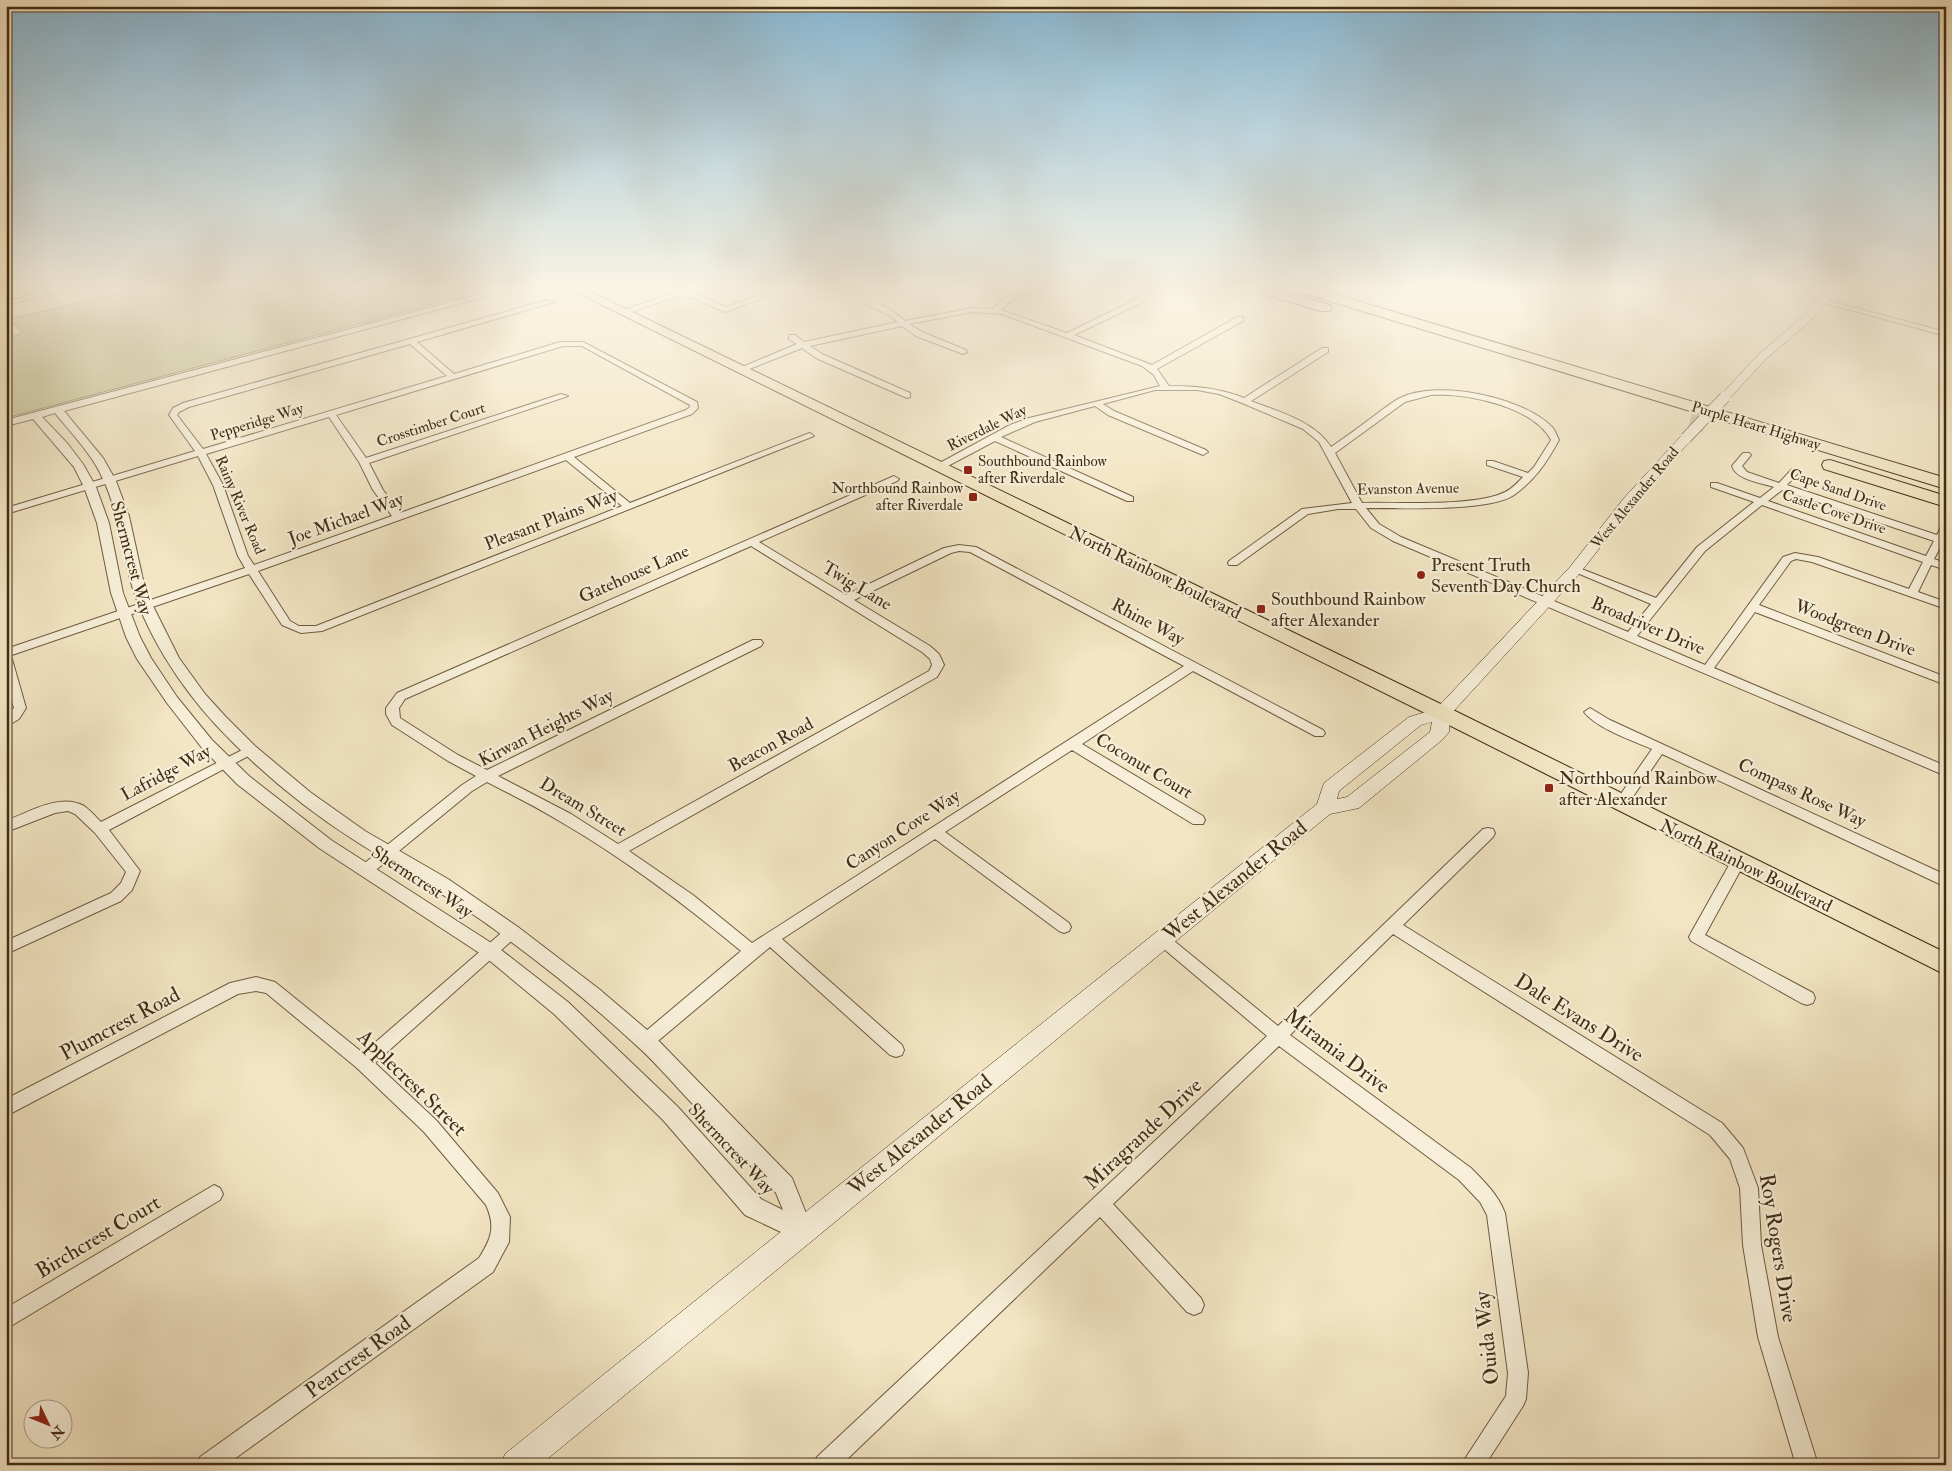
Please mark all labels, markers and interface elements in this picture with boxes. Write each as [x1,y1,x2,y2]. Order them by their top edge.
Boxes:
street label: Purple Heart Highway [1689,397,1823,456]
street label: Crosstimber Court [374,398,488,452]
street label: Pepperidge Way [208,399,307,446]
street label: Riverdale Way [944,400,1030,455]
street label: West Alexander Road [1586,443,1684,554]
place label: Southbound Rainbow after Riverdale [978,452,1108,488]
street label: Rainy River Road [211,453,270,558]
marker: Southbound Rainbow after Riverdale [962,464,974,476]
street label: Cape Sand Drive [1787,465,1889,516]
place label: Northbound Rainbow after Riverdale [832,479,964,515]
street label: Evanston Avenue [1357,479,1459,499]
street label: Pleasant Plains Way [481,484,622,556]
street label: Castle Cove Drive [1780,485,1888,539]
street label: Joe Michael Way [284,487,408,551]
marker: Northbound Rainbow after Riverdale [967,491,979,503]
street label: Shermcrest Way [105,499,157,618]
street label: North Rainbow Boulevard [1065,521,1245,625]
street label: Gatehouse Lane [575,539,693,609]
place label: Present Truth Seventh Day Church [1431,554,1581,598]
street label: Twig Lane [818,556,896,616]
marker: Present Truth Seventh Day Church [1415,569,1427,581]
place label: Southbound Rainbow after Alexander [1271,588,1426,632]
street label: Broadriver Drive [1588,592,1709,661]
street label: Rhine Way [1107,593,1189,651]
street label: Woodgreen Drive [1790,594,1919,662]
marker: Southbound Rainbow after Alexander [1255,603,1267,615]
street label: Kirwan Heights Way [475,684,618,772]
street label: Beacon Road [725,712,817,778]
street label: Coconut Court [1091,728,1197,804]
street label: Lafridge Way [117,739,216,806]
street label: Compass Rose Way [1734,753,1871,833]
place label: Northbound Rainbow after Alexander [1559,767,1718,811]
street label: Dream Street [535,772,631,842]
marker: Northbound Rainbow after Alexander [1543,782,1555,794]
street label: Canyon Cove Way [842,784,965,875]
street label: West Alexander Road [1157,814,1313,948]
street label: North Rainbow Boulevard [1656,814,1836,918]
street label: Shermcrest Way [367,841,478,924]
street label: Dale Evans Drive [1510,968,1649,1069]
street label: Plumcrest Road [55,981,185,1067]
street label: Miramia Drive [1279,1002,1395,1100]
street label: Applecrest Street [351,1023,473,1142]
street label: West Alexander Road [842,1068,998,1202]
street label: Miragrande Drive [1078,1072,1208,1196]
street label: Shermcrest Way [683,1098,780,1200]
street label: Roy Rogers Drive [1753,1172,1803,1324]
street label: Birchcrest Court [31,1189,166,1285]
street label: Ouida Way [1469,1289,1505,1386]
street label: Pearcrest Road [300,1309,417,1404]
north arrow [22,1398,72,1448]
text: N [46,1421,68,1443]

